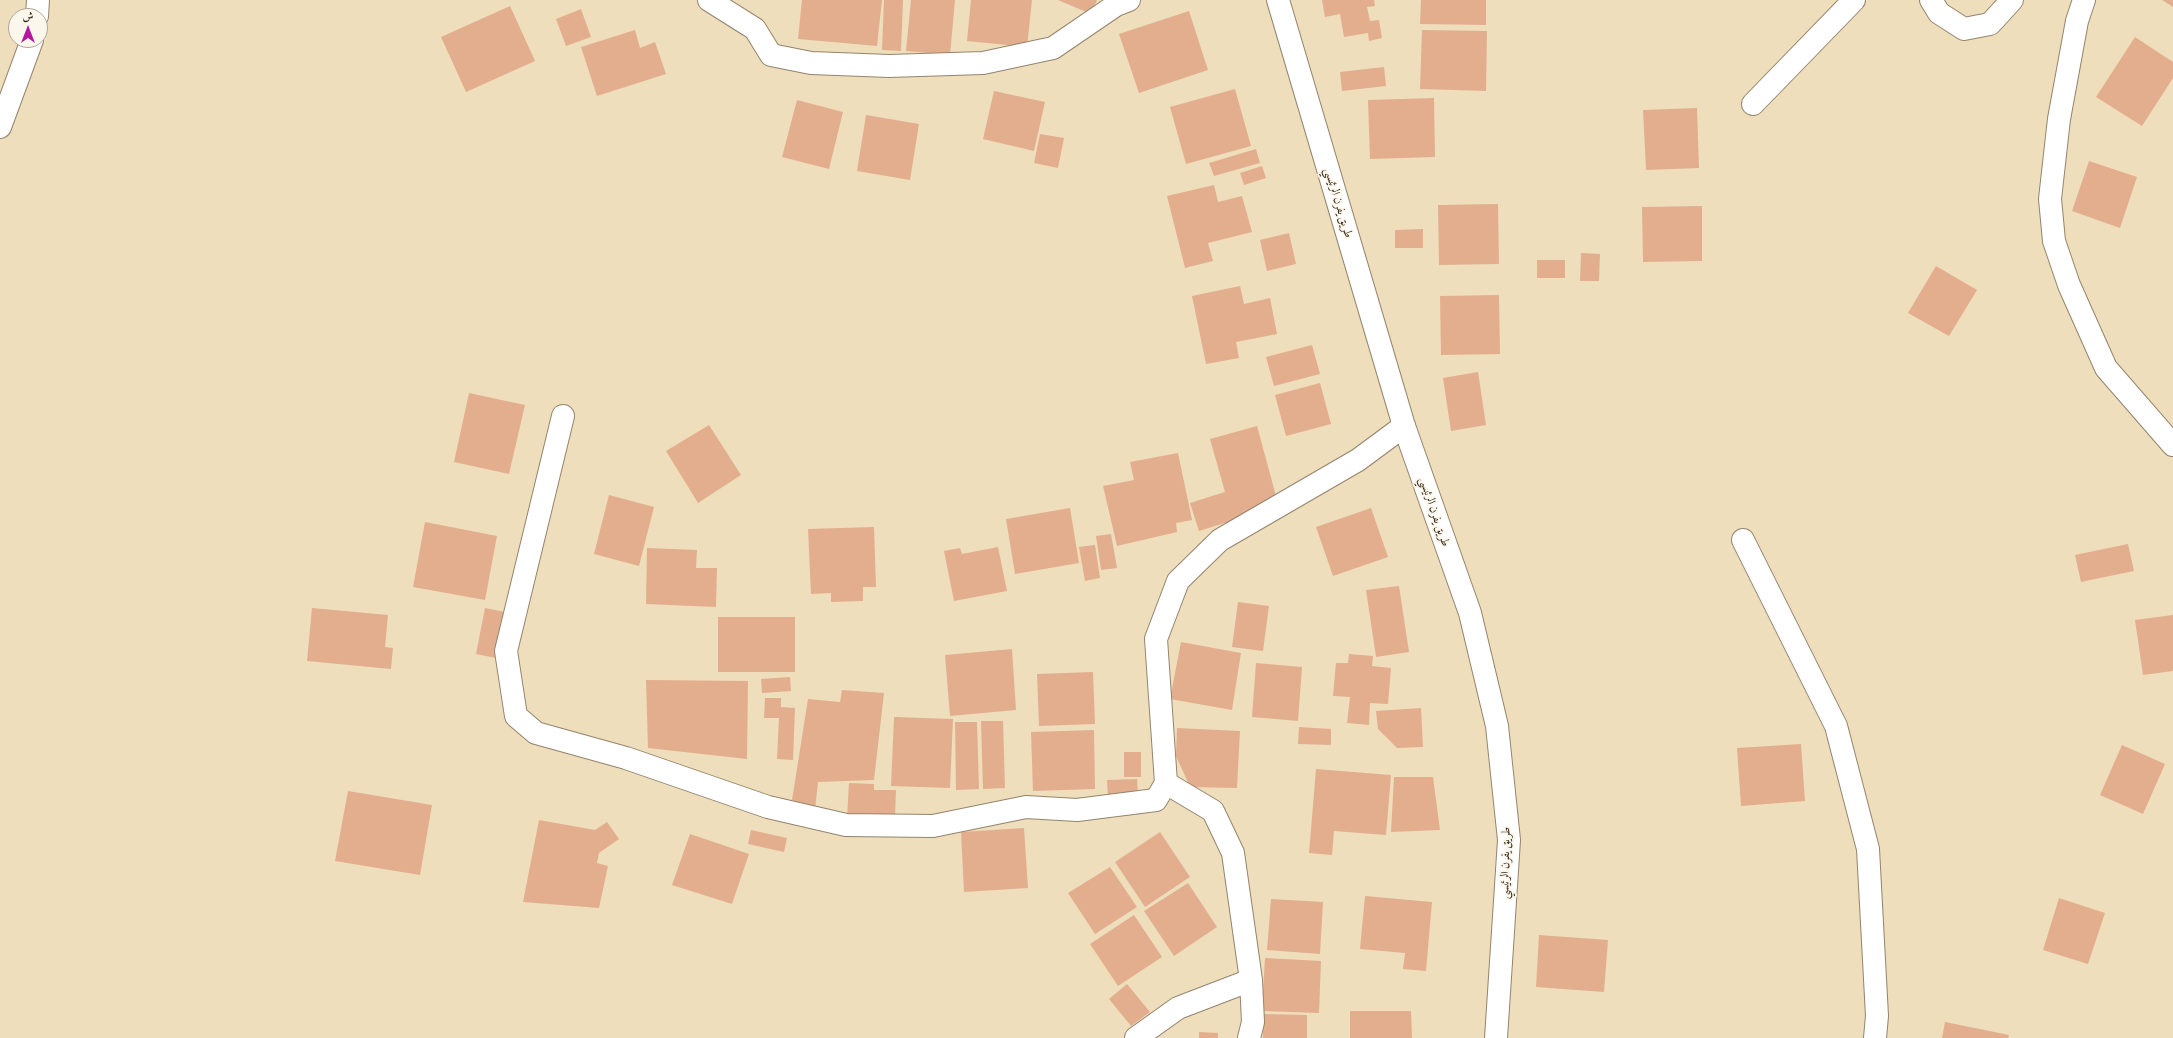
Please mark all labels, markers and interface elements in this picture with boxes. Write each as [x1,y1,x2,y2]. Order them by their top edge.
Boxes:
north arrow [8,8,48,48]
text: ش [23,9,33,24]
street label: طريق يفرن الرئيسي [1321,166,1355,240]
street label: طريق يفرن الرئيسي [1415,475,1453,549]
street label: طريق يفرن الرئيسي [1498,827,1514,899]

